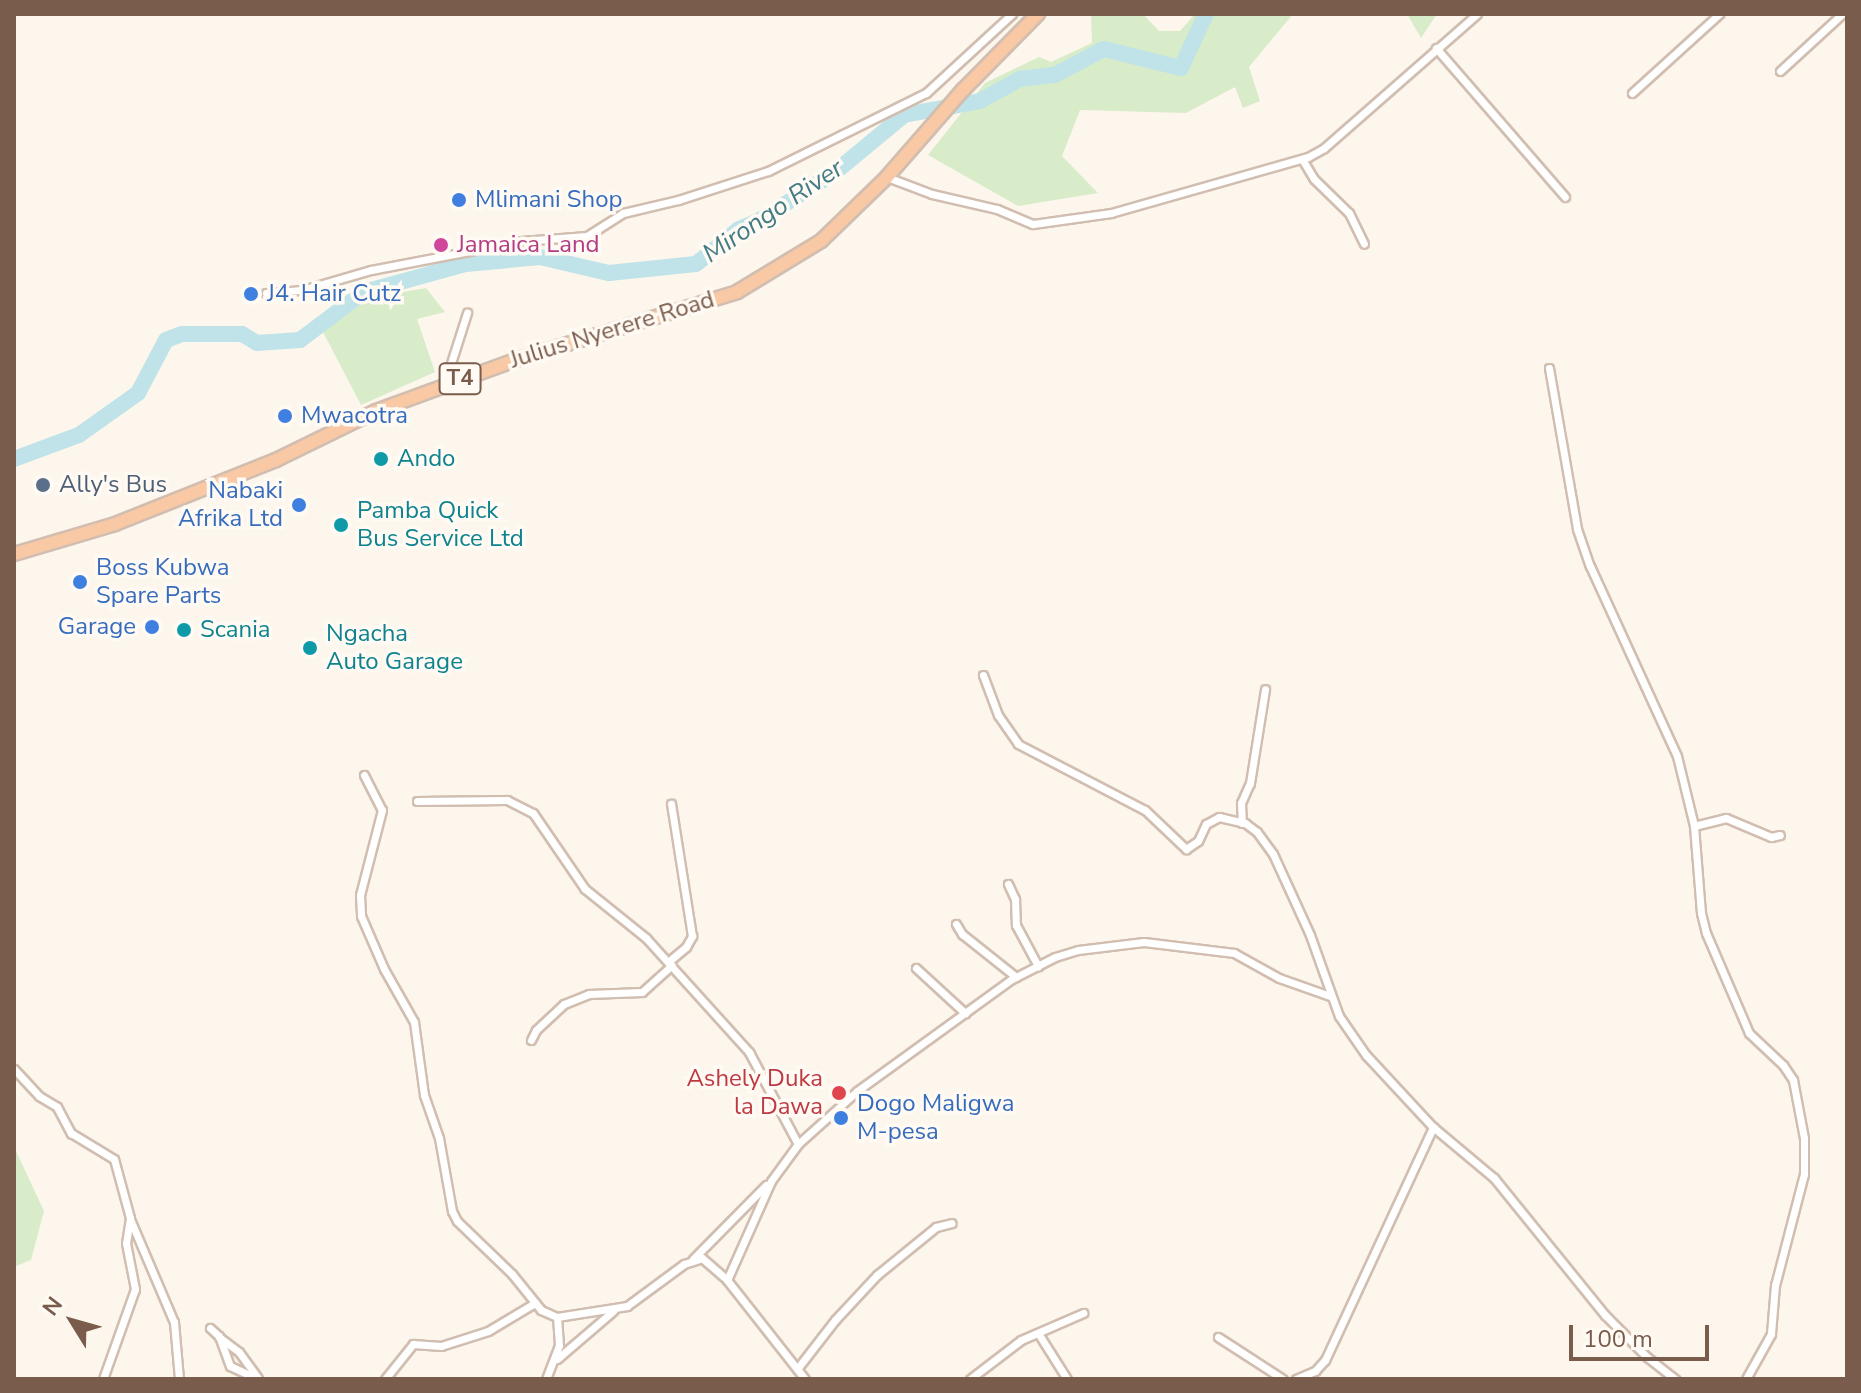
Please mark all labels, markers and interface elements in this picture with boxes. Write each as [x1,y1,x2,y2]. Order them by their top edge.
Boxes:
water label: Mirongo River [697,153,849,269]
place label: Mlimani Shop [475,186,623,214]
marker: Mlimani Shop [450,191,468,209]
place label: Jamaica Land [457,231,600,259]
marker: Jamaica Land [432,236,450,254]
place label: J4. Hair Cutz [267,280,401,308]
marker: J4. Hair Cutz [242,285,260,303]
street label: Julius Nyerere Road [506,285,718,375]
road number: T4 [438,361,482,397]
place label: Mwacotra [301,402,408,430]
marker: Mwacotra [276,407,294,425]
place label: Ando [397,445,455,473]
marker: Ando [372,450,390,468]
place label: Ally's Bus [59,471,167,499]
marker: Ally's Bus [34,476,52,494]
place label: Nabaki Afrika Ltd [178,477,283,533]
marker: Nabaki Afrika Ltd [290,496,308,514]
place label: Pamba Quick Bus Service Ltd [357,497,524,553]
marker: Pamba Quick Bus Service Ltd [332,516,350,534]
place label: Boss Kubwa Spare Parts [96,554,230,610]
marker: Boss Kubwa Spare Parts [71,573,89,591]
place label: Garage [58,613,136,641]
place label: Scania [200,616,270,644]
marker: Garage [143,618,161,636]
place label: Ngacha Auto Garage [326,620,463,676]
marker: Scania [175,621,193,639]
marker: Ngacha Auto Garage [301,639,319,657]
place label: Ashely Duka la Dawa [687,1065,823,1121]
marker: Ashely Duka la Dawa [830,1084,848,1102]
place label: Dogo Maligwa M-pesa [857,1090,1014,1146]
marker: Dogo Maligwa M-pesa [832,1109,850,1127]
north arrow [32,1281,112,1361]
text: N [36,1291,70,1322]
scale bar [1573,1309,1713,1359]
text: 100 m [1583,1323,1653,1355]

